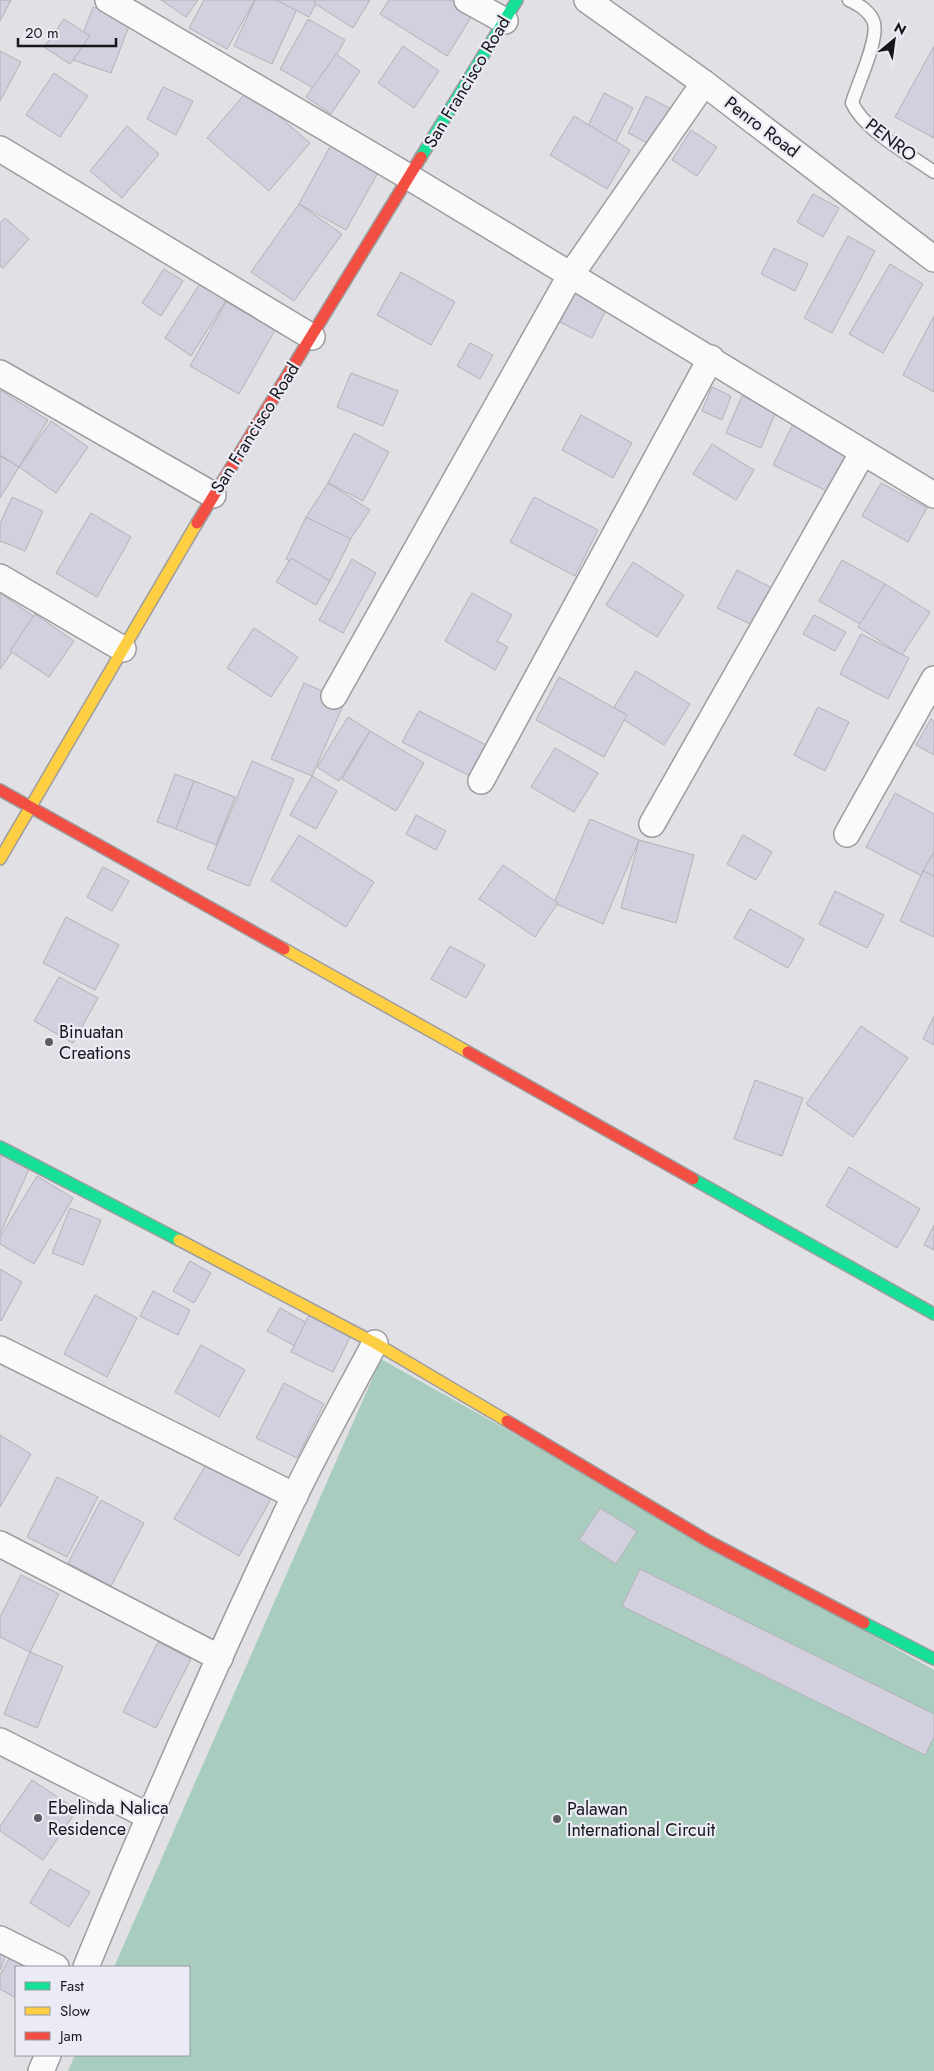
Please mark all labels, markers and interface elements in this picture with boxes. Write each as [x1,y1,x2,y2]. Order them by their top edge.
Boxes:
street label: San Francisco Road [417,11,517,153]
scale bar [18,15,115,47]
north arrow [869,15,919,65]
text: N [891,17,910,40]
text: 20 m [25,22,59,44]
street label: Penro Road [719,90,805,164]
street label: PENRO [860,112,922,168]
street label: San Francisco Road [204,358,306,498]
place label: Binuatan Creations [59,1019,131,1066]
marker: Binuatan Creations [43,1036,55,1048]
place label: Ebelinda Nalica Residence [48,1795,169,1842]
place label: Palawan International Circuit [567,1796,716,1843]
marker: Ebelinda Nalica Residence [32,1812,44,1824]
marker: Palawan International Circuit [551,1813,563,1825]
legend [15,1966,190,2056]
text: Fast [60,1975,84,1997]
text: Slow [60,2000,91,2022]
text: Jam [58,2025,83,2047]

